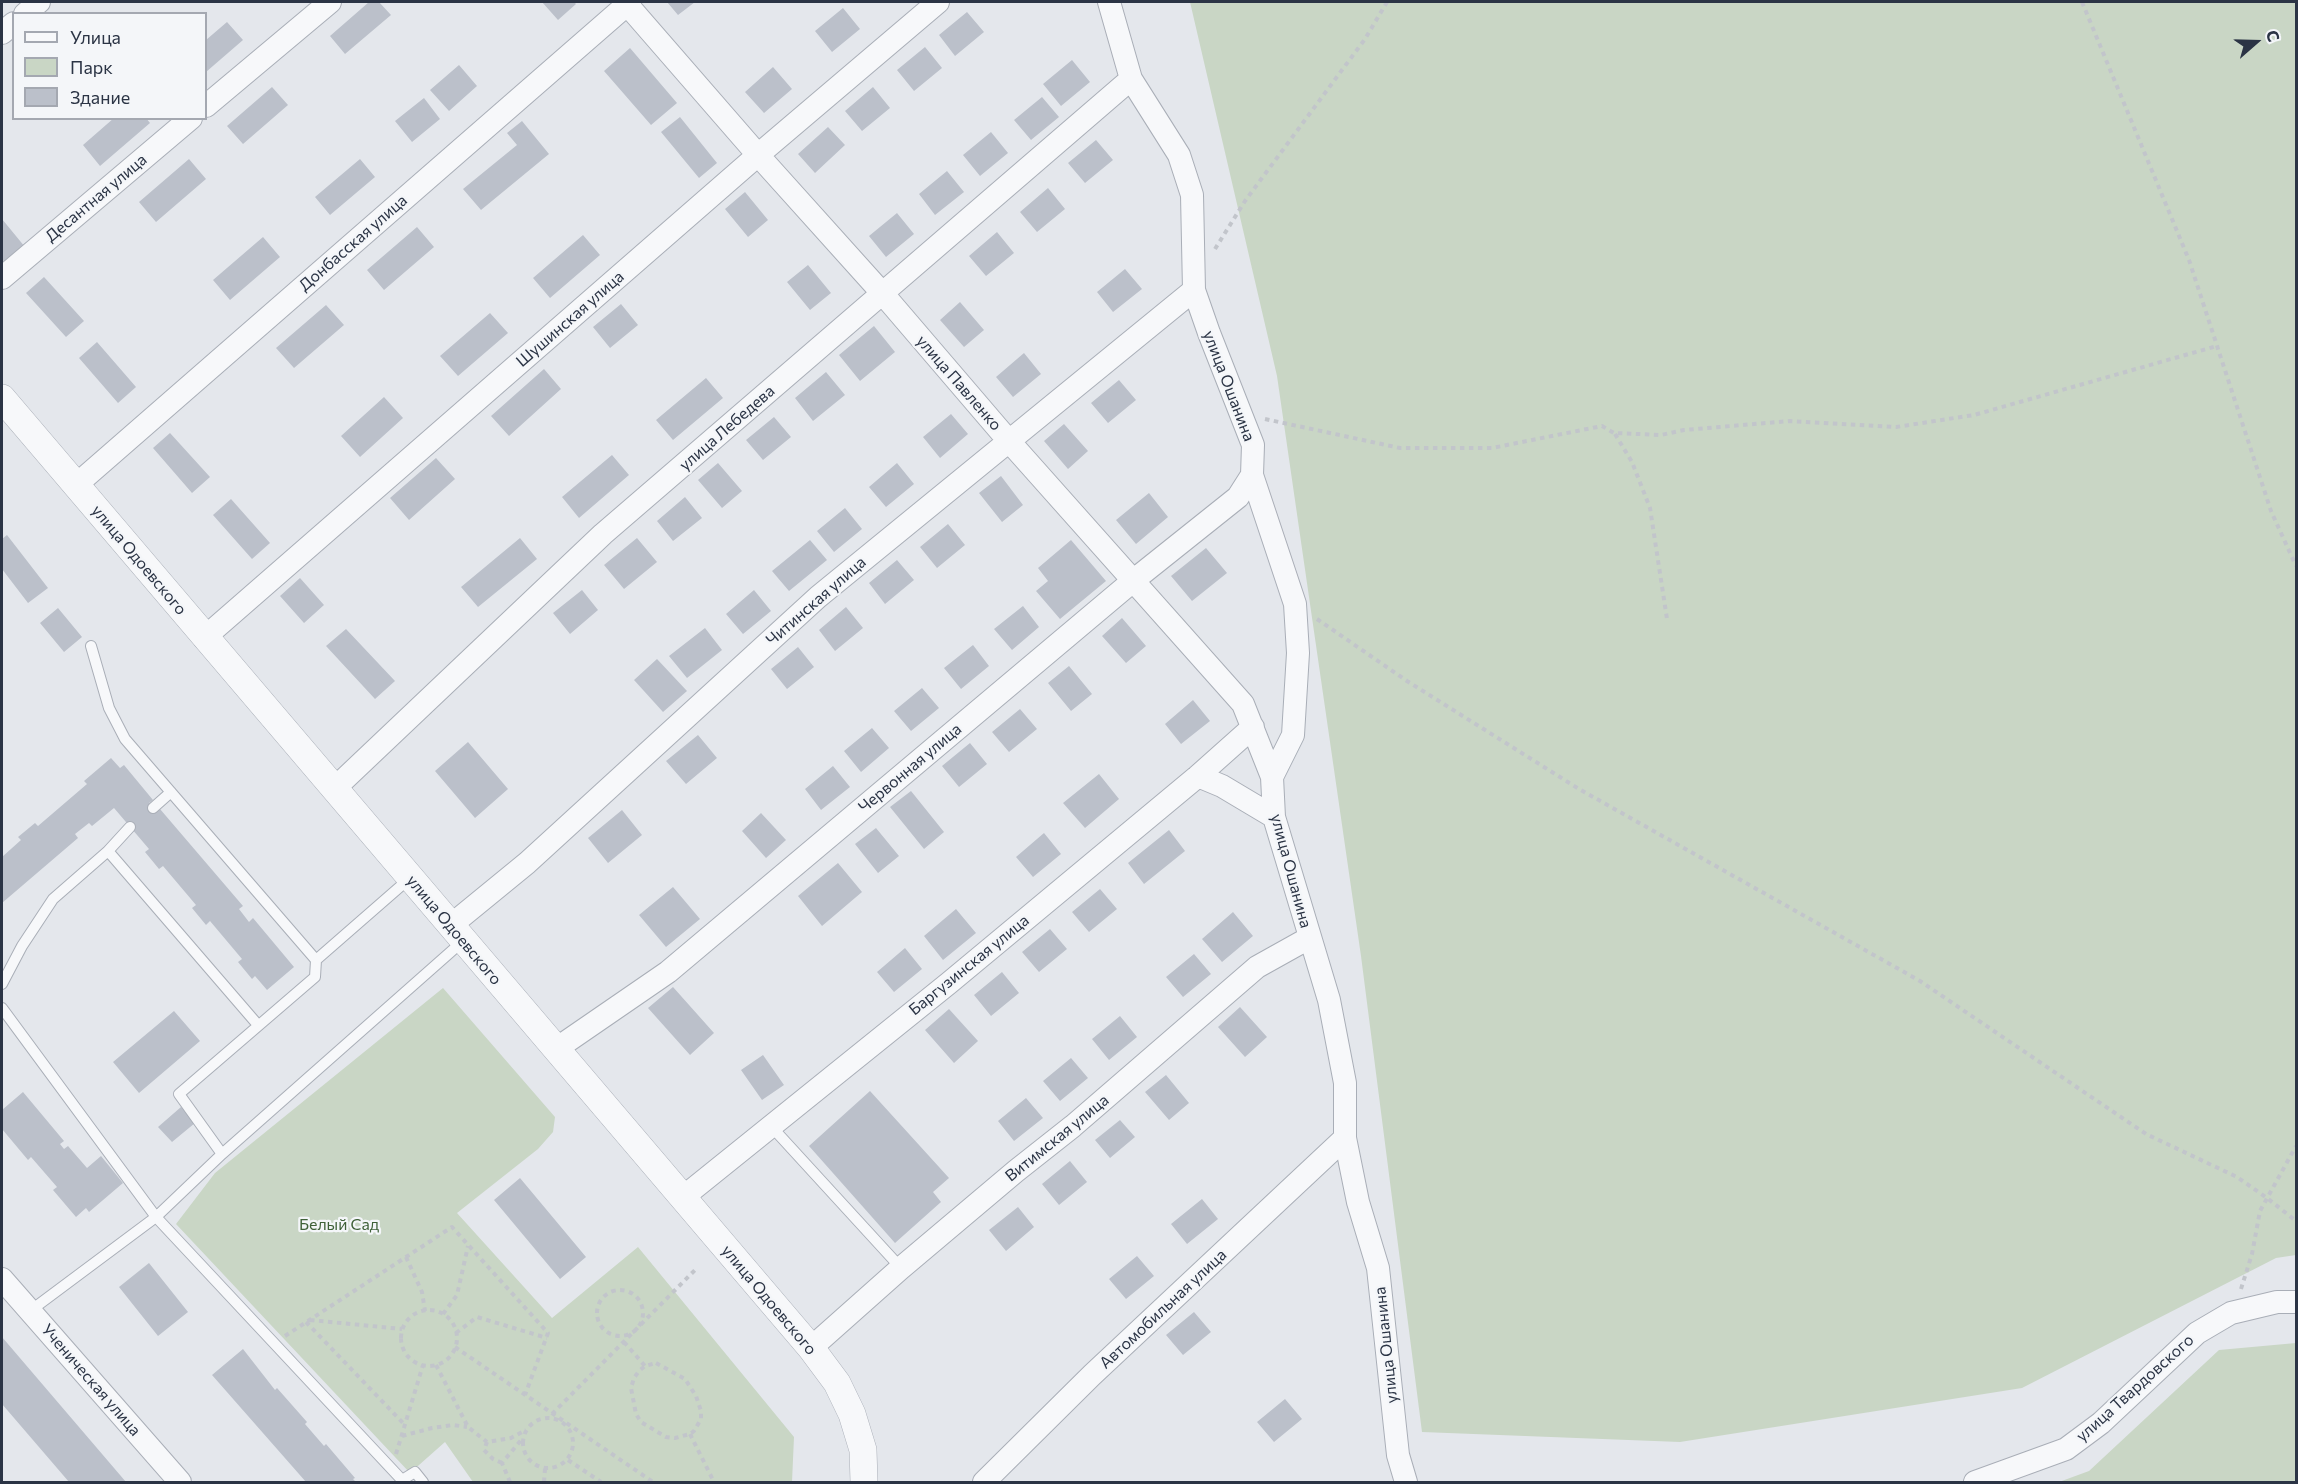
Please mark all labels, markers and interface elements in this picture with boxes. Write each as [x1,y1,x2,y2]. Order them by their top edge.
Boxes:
legend [12,12,207,120]
north arrow [2226,12,2286,72]
text: Улица [70,26,121,48]
text: С [2263,27,2284,44]
text: Парк [70,56,113,78]
text: Здание [70,86,130,108]
street label: Десантная улица [41,150,151,246]
street label: Донбасская улица [295,191,411,295]
street label: Шушинская улица [512,267,628,371]
street label: улица Ошанина [1199,328,1259,444]
street label: улица Павленко [912,331,1006,435]
street label: улица Лебедева [675,381,779,475]
street label: улица Одоевского [87,501,191,619]
street label: Читинская улица [762,552,870,650]
street label: Червонная улица [855,719,965,817]
street label: улица Ошанина [1267,812,1315,930]
street label: улица Одоевского [402,871,506,989]
street label: Баргузинская улица [905,911,1033,1019]
street label: Витимская улица [1001,1090,1113,1186]
park label: Белый Сад [299,1215,379,1235]
street label: улица Одоевского [717,1241,821,1359]
street label: Автомобильная улица [1096,1245,1230,1373]
street label: улица Ошанина [1370,1286,1402,1404]
street label: Ученическая улица [37,1320,145,1440]
street label: улица Твардовского [2072,1330,2198,1446]

